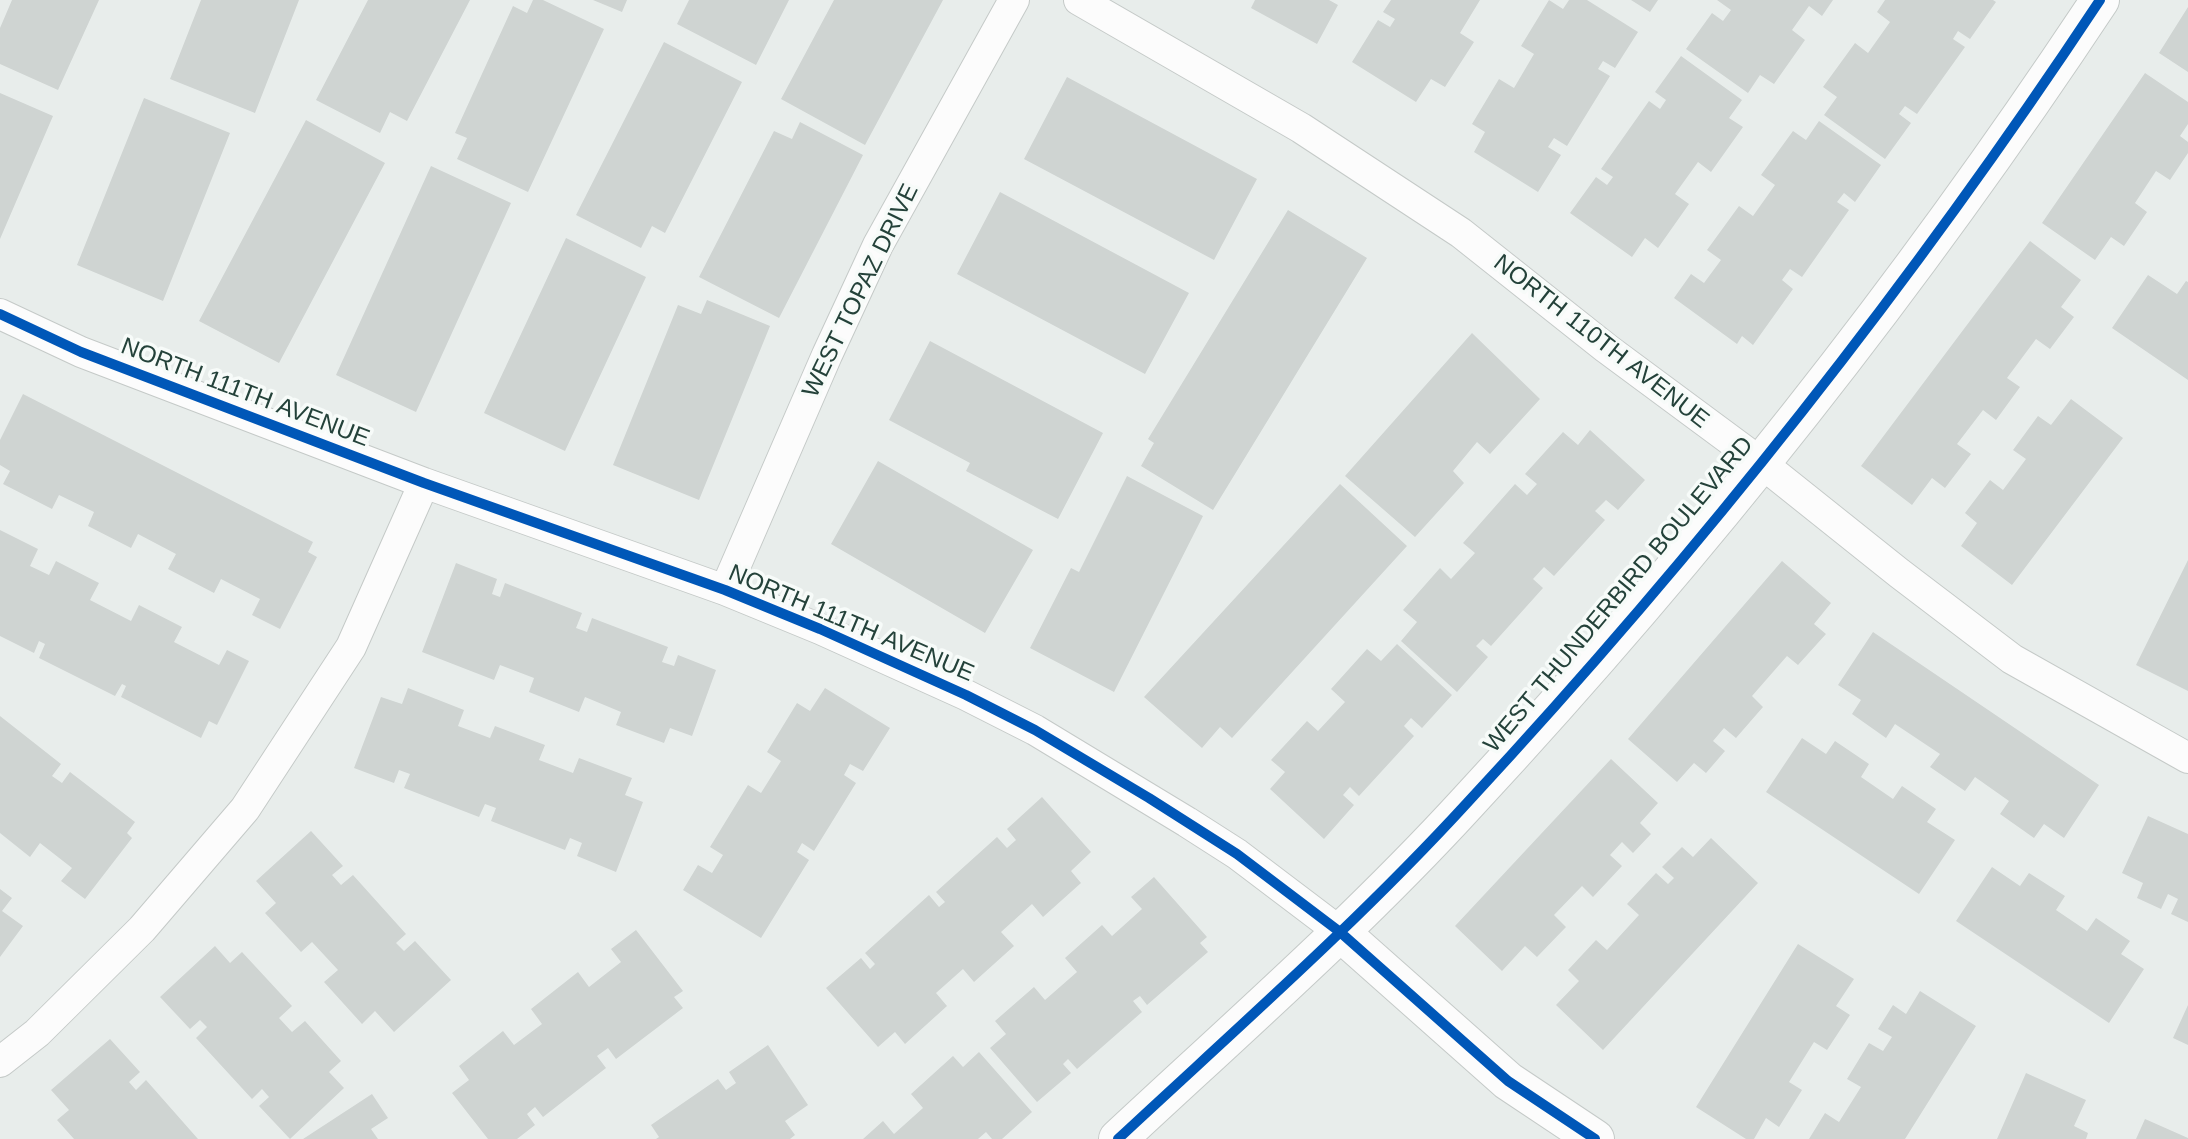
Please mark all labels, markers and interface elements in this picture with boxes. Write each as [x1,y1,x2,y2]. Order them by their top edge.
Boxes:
street label: WEST TOPAZ DRIVE [797,180,925,402]
street label: NORTH 110TH AVENUE [1488,249,1714,435]
street label: NORTH 111TH AVENUE [117,332,373,454]
street label: WEST THUNDERBIRD BOULEVARD [1478,431,1760,759]
street label: NORTH 111TH AVENUE [724,559,978,689]

